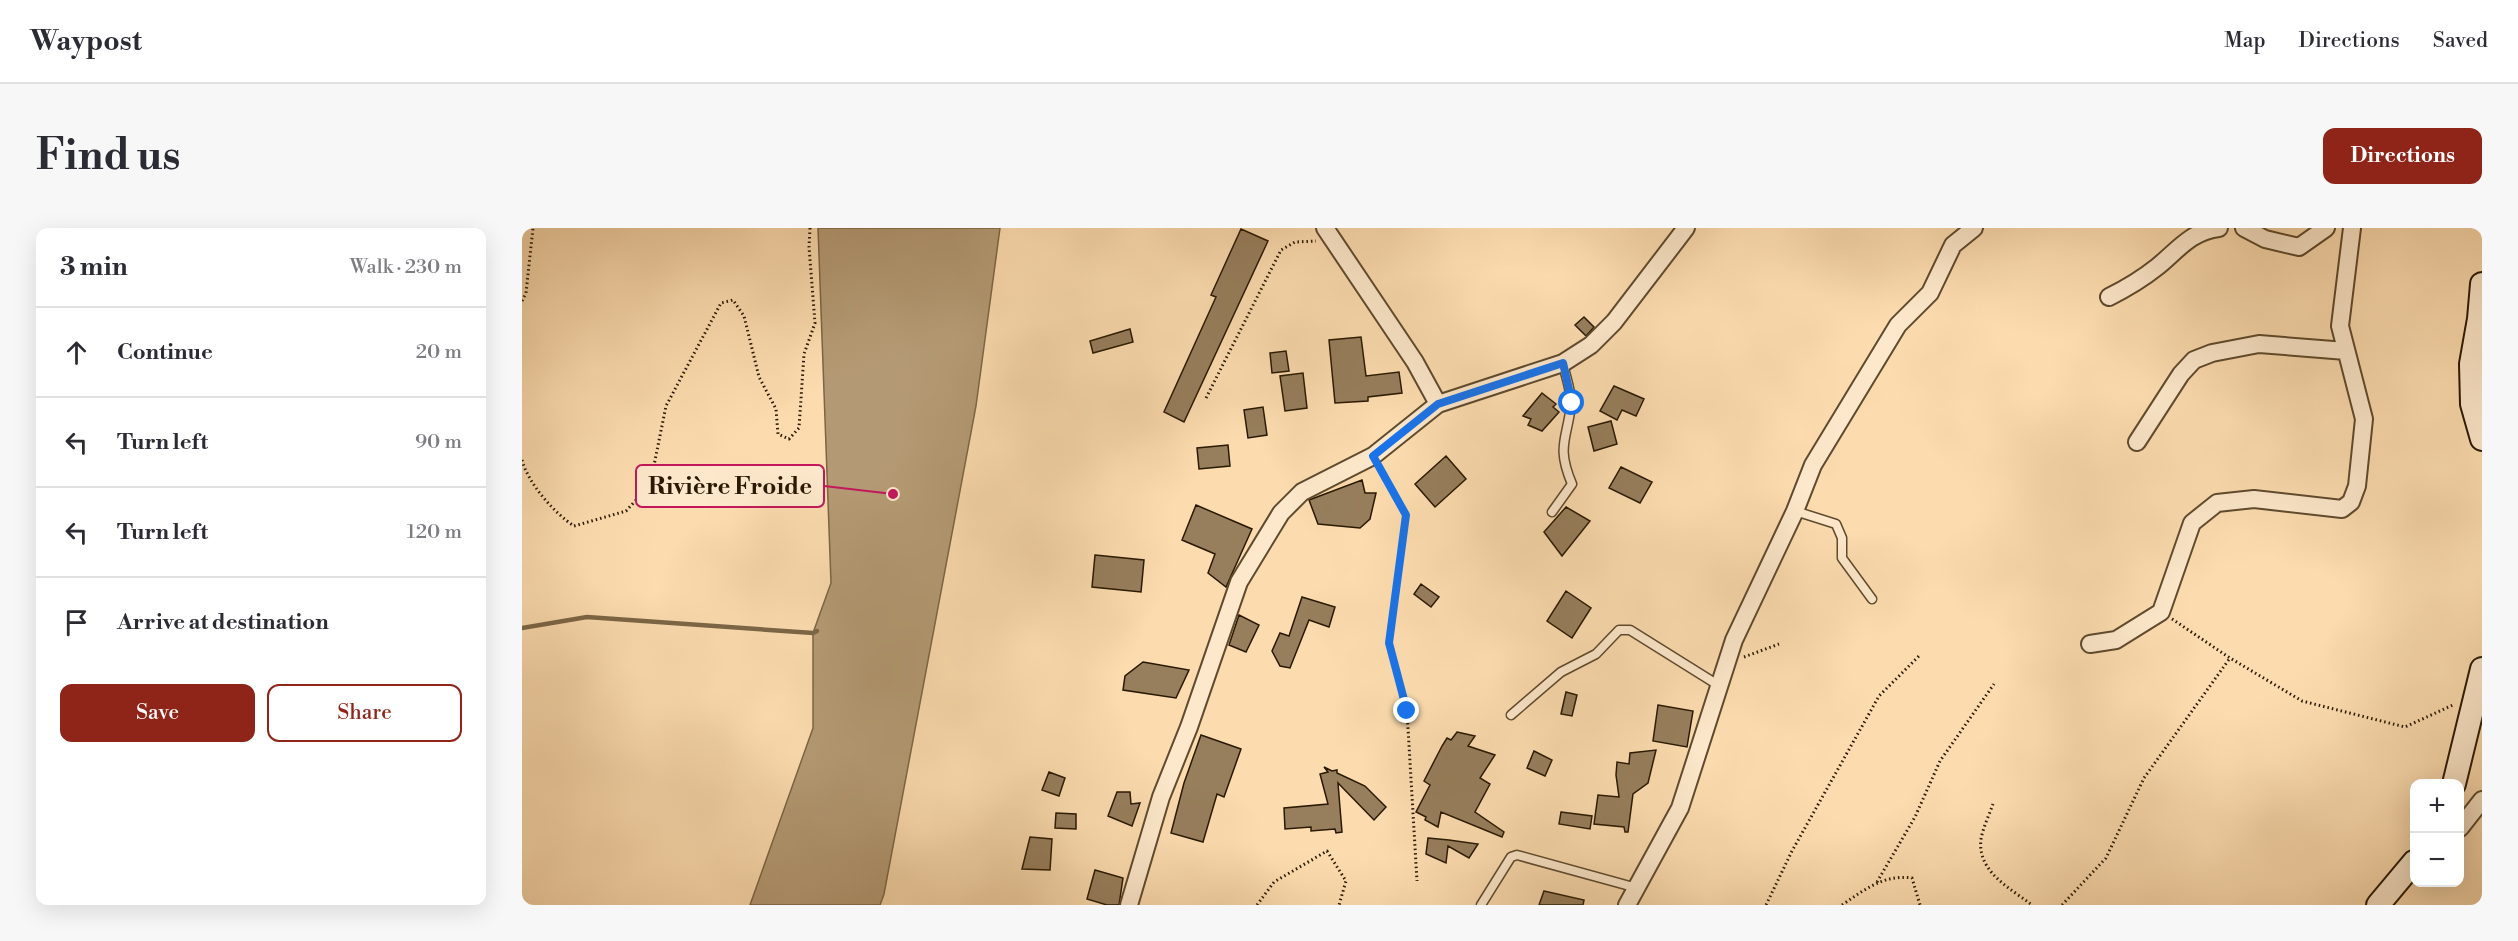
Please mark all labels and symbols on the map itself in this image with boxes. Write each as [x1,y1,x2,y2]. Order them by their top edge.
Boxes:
route start [1558,389,1584,415]
callout: Rivière Froide [636,465,824,507]
text: Rivière Froide [648,472,812,502]
route end [1393,697,1419,723]

